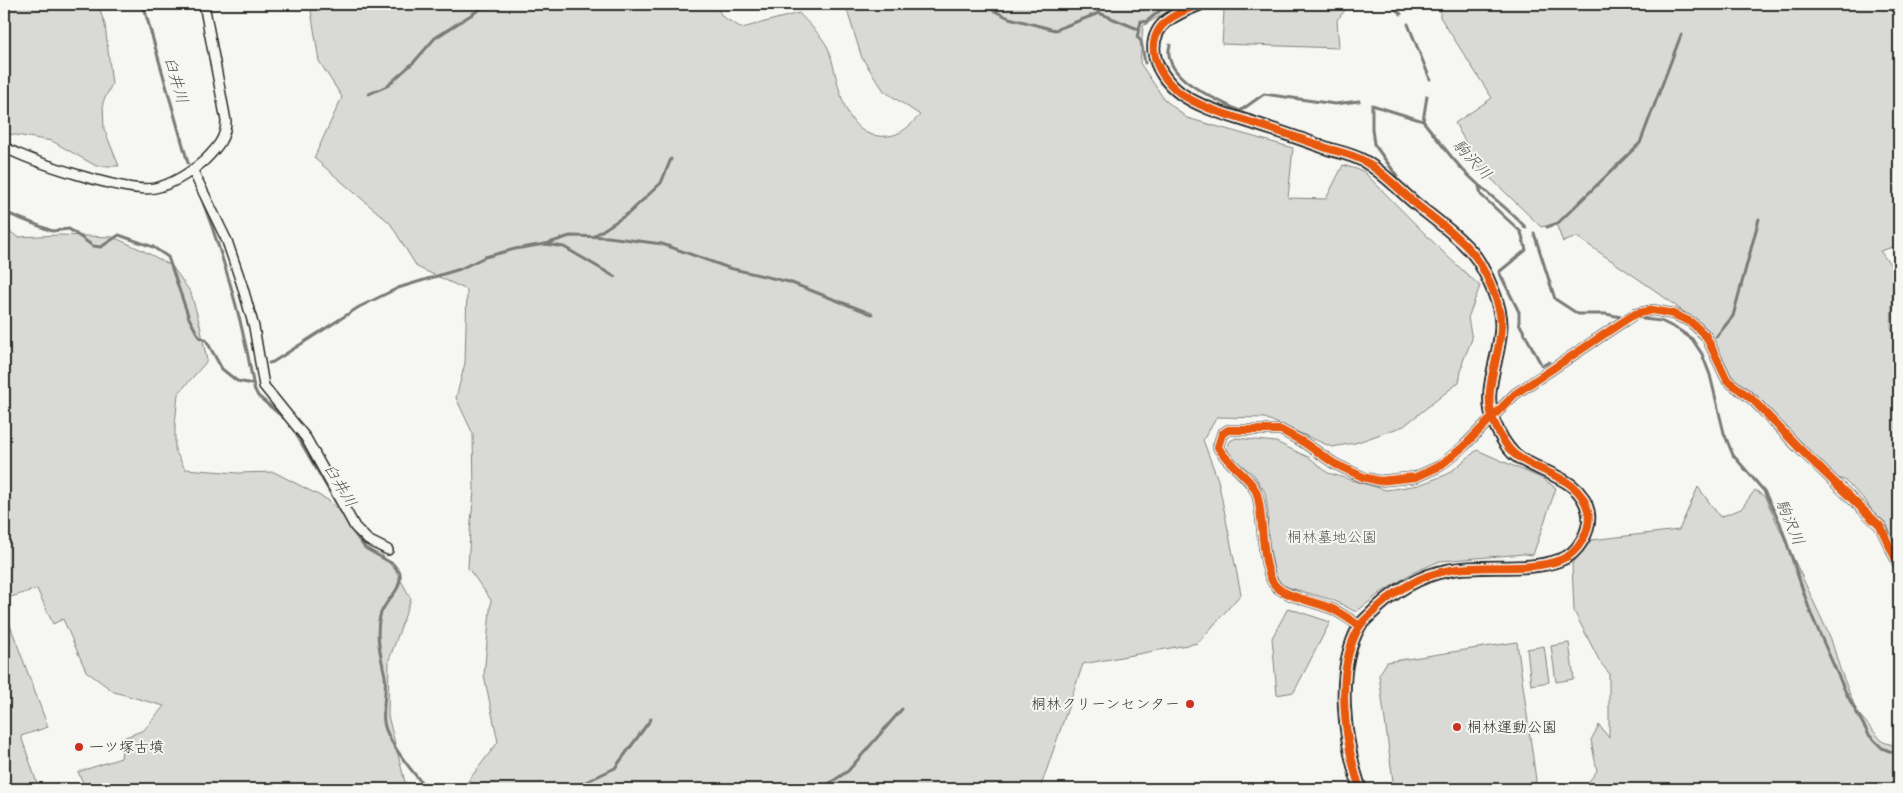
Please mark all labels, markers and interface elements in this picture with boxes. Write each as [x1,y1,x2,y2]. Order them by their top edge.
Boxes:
water label: 臼井川 [161,55,191,106]
water label: 駒沢川 [1449,136,1495,183]
water label: 臼井川 [320,460,360,511]
water label: 駒沢川 [1772,497,1808,548]
park label: 桐林墓地公園 [1287,528,1377,546]
place label: 桐林クリーンセンター [1031,695,1180,713]
marker: 桐林クリーンセンター [1184,698,1196,710]
place label: 桐林運動公園 [1467,718,1557,736]
marker: 桐林運動公園 [1451,721,1463,733]
place label: 一ツ塚古墳 [89,738,164,756]
marker: 一ツ塚古墳 [73,741,85,753]

